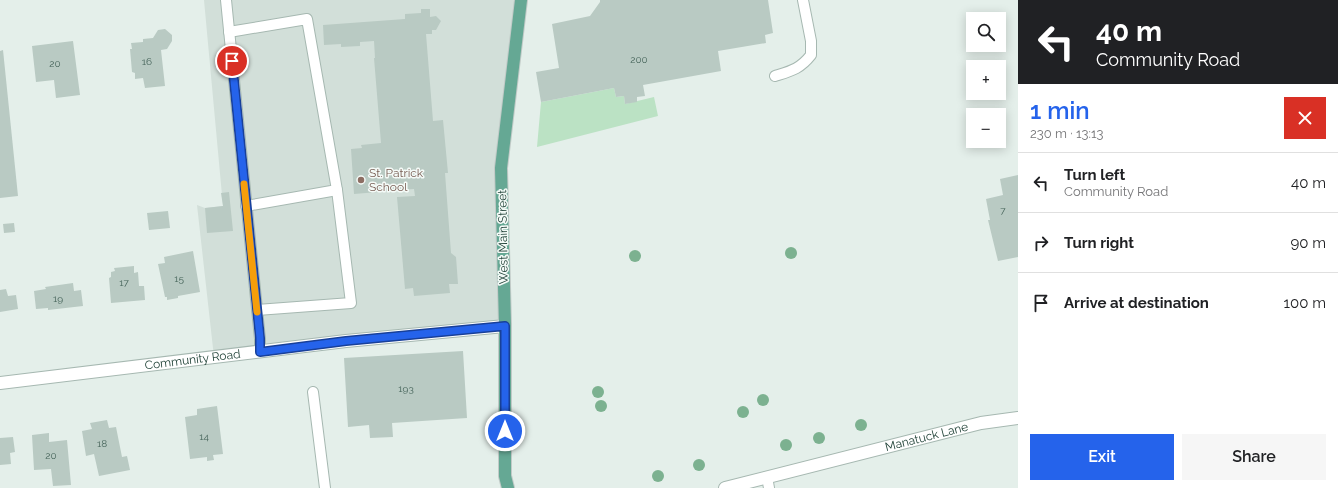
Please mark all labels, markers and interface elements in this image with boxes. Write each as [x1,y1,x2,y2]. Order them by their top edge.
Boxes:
map controls [966,12,1006,148]
button: search [966,12,1006,52]
text: 40 m [1096,15,1162,48]
icon: left [1030,16,1082,68]
pin [215,44,249,78]
text: Community Road [1096,49,1240,70]
icon: arrive [221,50,243,72]
house number: 200 [630,54,648,65]
house number: 16 [142,56,152,67]
house number: 20 [49,58,61,69]
button: + [966,60,1006,100]
text: 1 min [1030,96,1090,125]
button: close [1284,97,1326,139]
button: − [966,108,1006,148]
text: 230 m · 13:13 [1030,126,1103,141]
place label: St. Patrick School [369,166,424,194]
text: Turn left [1064,166,1125,184]
icon: left [1030,172,1052,194]
text: 40 m [1291,174,1326,192]
marker: St. Patrick School [356,175,366,185]
text: Community Road [1064,184,1168,199]
street label: West Main Street [495,190,511,284]
house number: 7 [1000,205,1006,216]
icon: right [1030,232,1052,254]
text: Turn right [1064,234,1134,252]
text: 90 m [1290,234,1326,252]
house number: 15 [174,273,184,284]
house number: 17 [119,277,129,288]
icon: arrive [1030,292,1052,314]
house number: 19 [53,293,63,304]
text: Arrive at destination [1064,294,1209,312]
text: 100 m [1284,294,1326,312]
street label: Community Road [144,347,241,372]
house number: 193 [398,383,414,394]
position arrow [484,410,526,452]
street label: Manatuck Lane [884,420,970,454]
house number: 14 [199,431,209,442]
button: Exit [1030,434,1174,480]
button: Share [1182,434,1326,480]
house number: 18 [97,438,107,449]
house number: 20 [45,450,57,461]

